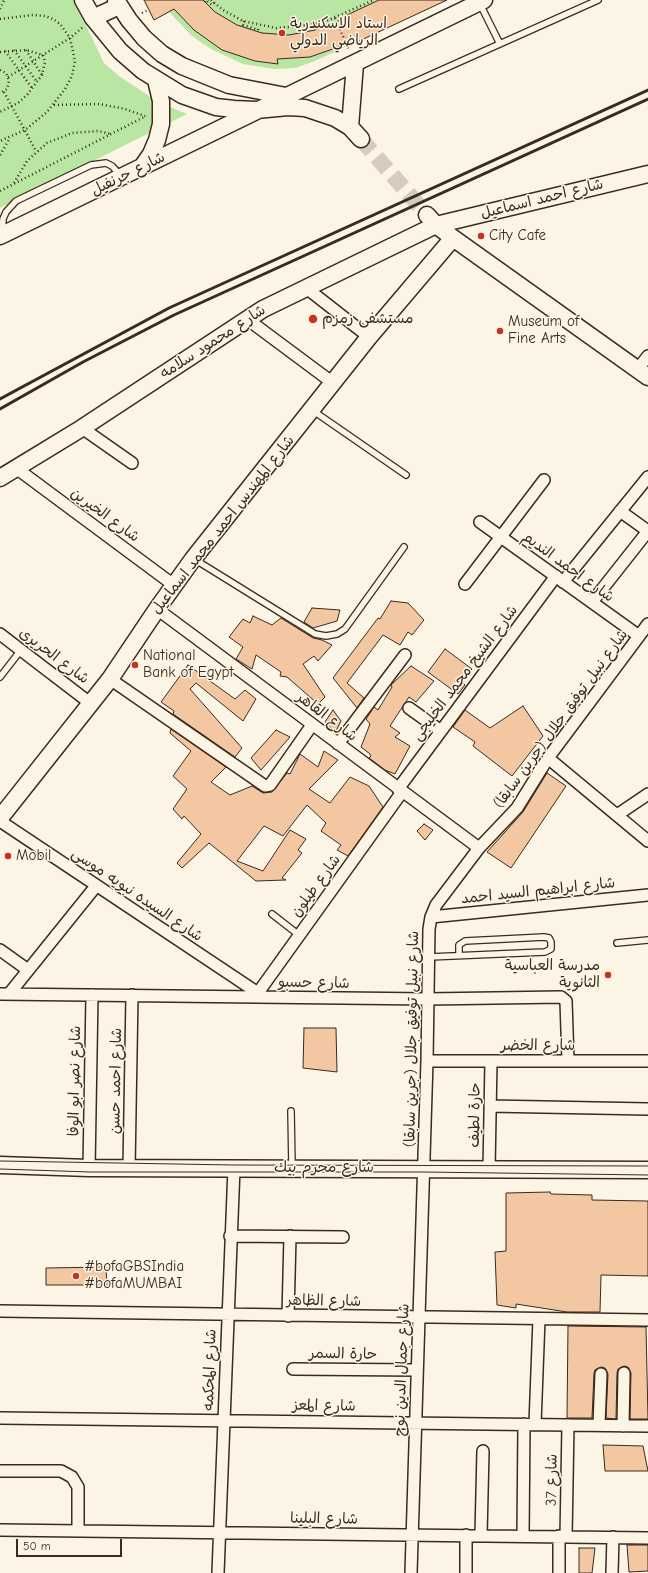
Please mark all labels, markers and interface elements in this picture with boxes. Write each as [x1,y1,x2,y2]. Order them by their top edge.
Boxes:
place label: استاد الاسكندرية الرياضي الدولي [290,15,387,50]
marker: استاد الاسكندرية الرياضي الدولي [277,28,287,38]
street label: شارع جرنفيل [88,148,168,200]
street label: شارع احمد اسماعيل [479,175,605,223]
place label: City Cafe [489,227,546,245]
marker: City Cafe [476,231,486,241]
street label: شارع محمود سلامه [157,301,269,383]
place label: مستشفى زمزم [322,310,413,328]
marker: مستشفى زمزم [307,313,319,325]
place label: Museum of Fine Arts [508,313,579,348]
marker: Museum of Fine Arts [495,326,505,336]
street label: شارع المهندس احمد محمد اسماعيل [148,432,298,618]
street label: شارع الخيرين [67,484,143,546]
street label: شارع احمد النديم [519,528,617,606]
street label: شارع الشيخ محمد الخليجى [408,602,522,744]
street label: شارع الحريرى [15,624,93,688]
street label: شارع نبيل توفيق جلال (جرين سابقا) [490,626,632,812]
place label: National Bank of Egypt [143,647,233,682]
marker: National Bank of Egypt [130,660,140,670]
street label: شارع القاهر [293,688,361,746]
street label: شارع السيده نبويه موسى [68,844,206,946]
place label: Mobil [16,847,51,865]
marker: Mobil [3,851,13,861]
street label: شارع طيلون [287,851,345,921]
street label: شارع ابراهيم السيد احمد [460,874,616,908]
street label: شارع نبيل توفيق جلال (جرين سابقا) [401,931,423,1147]
place label: مدرسة العباسية الثانوية [505,957,600,992]
marker: مدرسة العباسية الثانوية [603,970,613,980]
street label: شارع حسبو [278,973,350,993]
street label: شارع نصر ابو الوفا [65,1025,85,1137]
street label: شارع احمد حسن [106,1028,126,1134]
street label: شارع الخضر [501,1037,575,1055]
street label: حارة لطيف [465,1082,485,1148]
street label: شارع محرم بيك [274,1159,374,1177]
place label: #bofaGBSIndia #bofaMUMBAI [84,1258,184,1293]
marker: #bofaGBSIndia #bofaMUMBAI [71,1271,81,1281]
street label: شارع الظاهر [287,1291,361,1311]
street label: شارع جمال الدين نوح [391,1303,413,1437]
street label: شارع المحكمه [200,1329,220,1411]
street label: حارة السمر [309,1344,377,1364]
street label: شارع المعز [292,1396,356,1416]
street label: شارع 37 [543,1454,561,1506]
street label: شارع البلينا [290,1509,358,1529]
scale bar [18,1531,124,1557]
text: 50 m [23,1539,51,1553]

